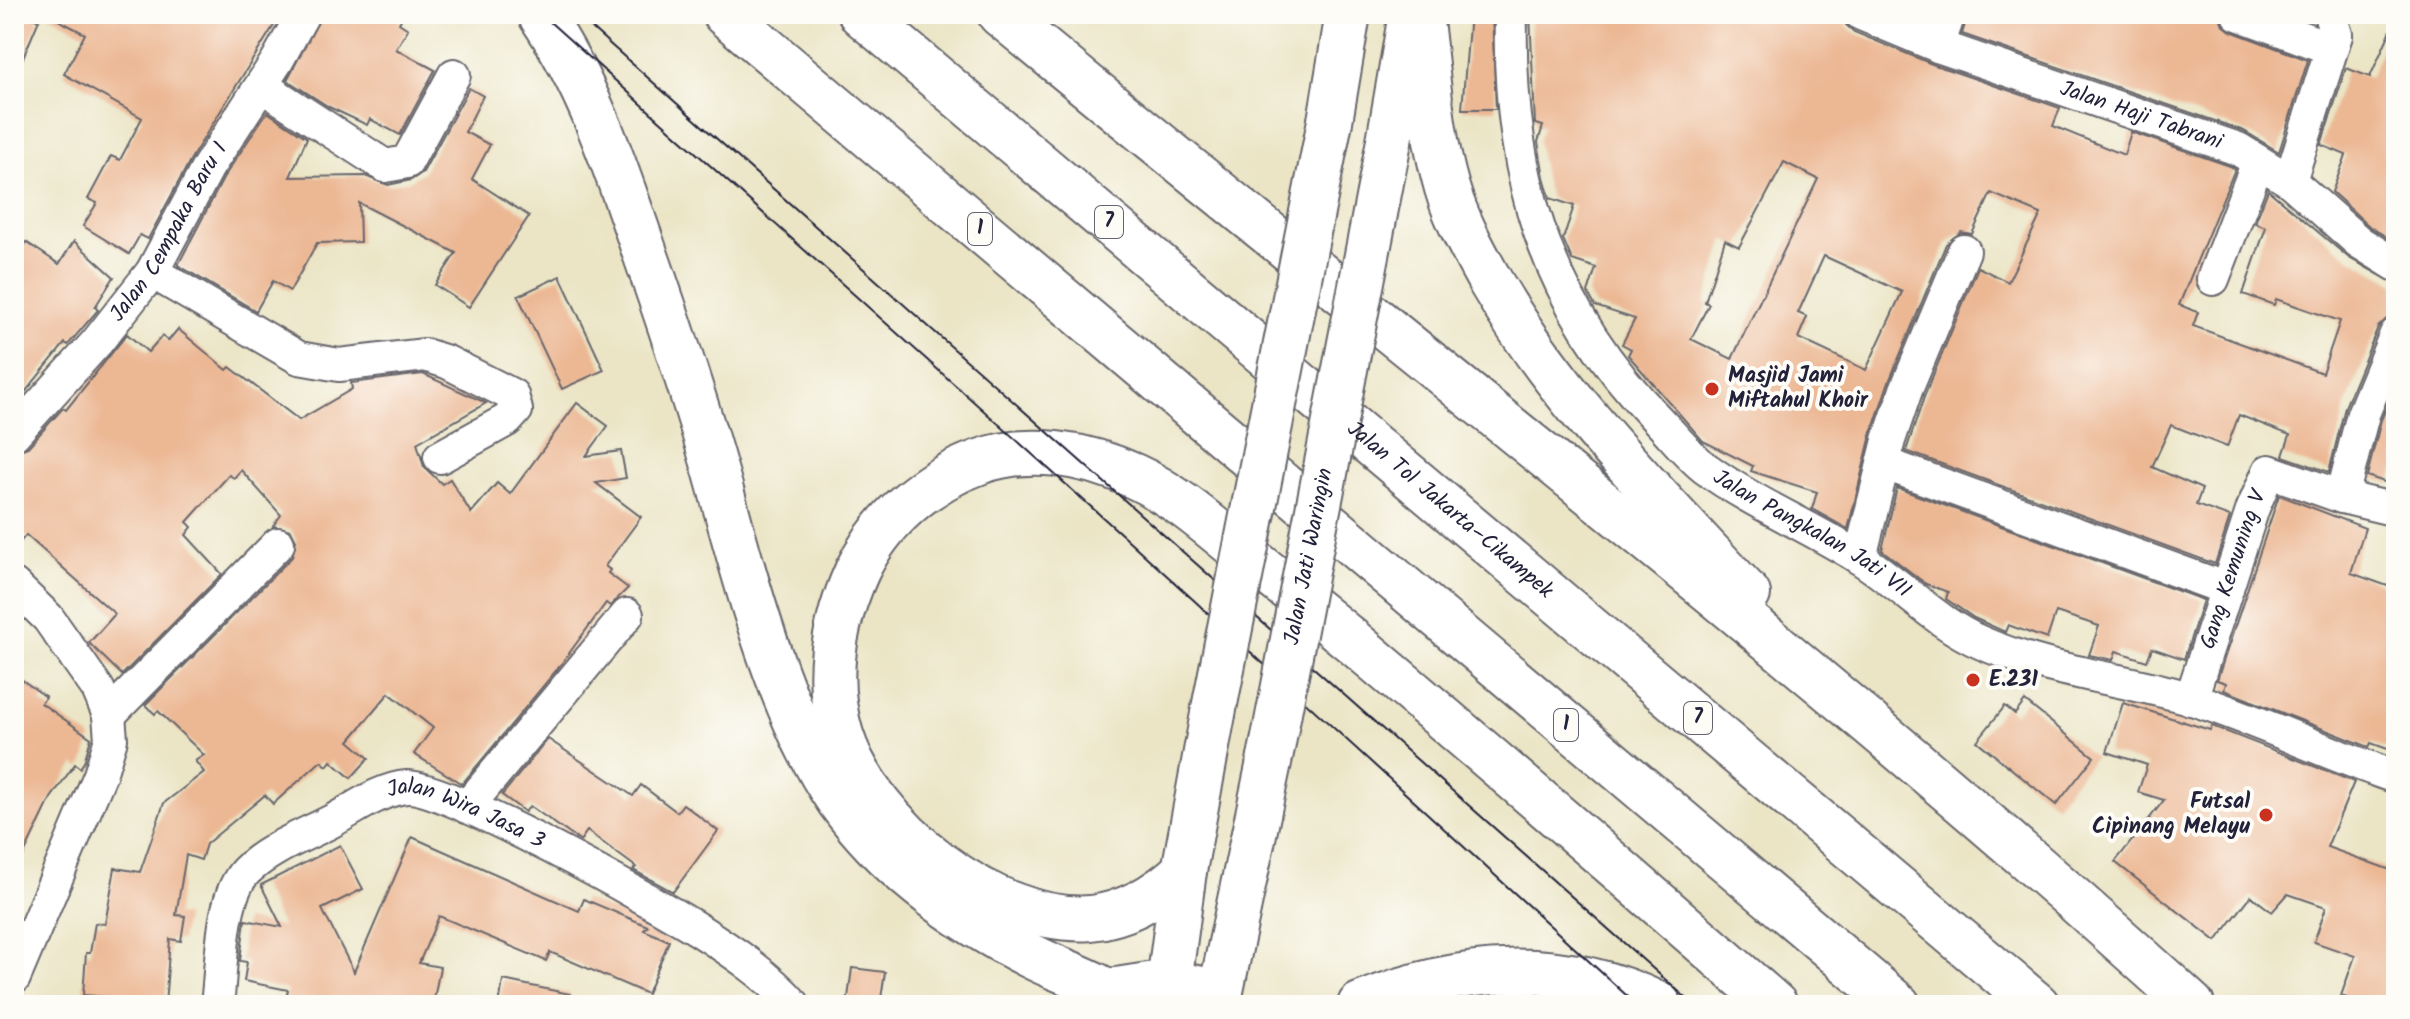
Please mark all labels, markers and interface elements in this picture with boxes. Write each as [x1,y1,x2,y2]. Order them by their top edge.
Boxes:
street label: Jalan Haji Tabrani [2055,72,2228,160]
street label: Jalan Cempaka Baru I [101,135,237,330]
road number: 7 [1095,206,1123,238]
road number: 1 [968,213,992,245]
place label: Masjid Jami Miftahul Khoir [1728,359,1869,419]
marker: Masjid Jami Miftahul Khoir [1703,380,1721,398]
street label: Jalan Tol Jakarta–Cikampek [1339,413,1561,608]
street label: Jalan Pangkalan Jati VII [1705,461,1919,608]
street label: Jalan Jati Waringin [1275,465,1343,648]
street label: Gang Kemuning V [2191,482,2277,654]
place label: E.231 [1989,663,2038,698]
marker: E.231 [1964,671,1982,689]
road number: 7 [1684,702,1712,734]
road number: 1 [1554,709,1578,741]
street label: Jalan Wira Jasa 3 [383,769,551,859]
place label: Futsal Cipinang Melayu [2092,785,2250,845]
marker: Futsal Cipinang Melayu [2257,806,2275,824]

